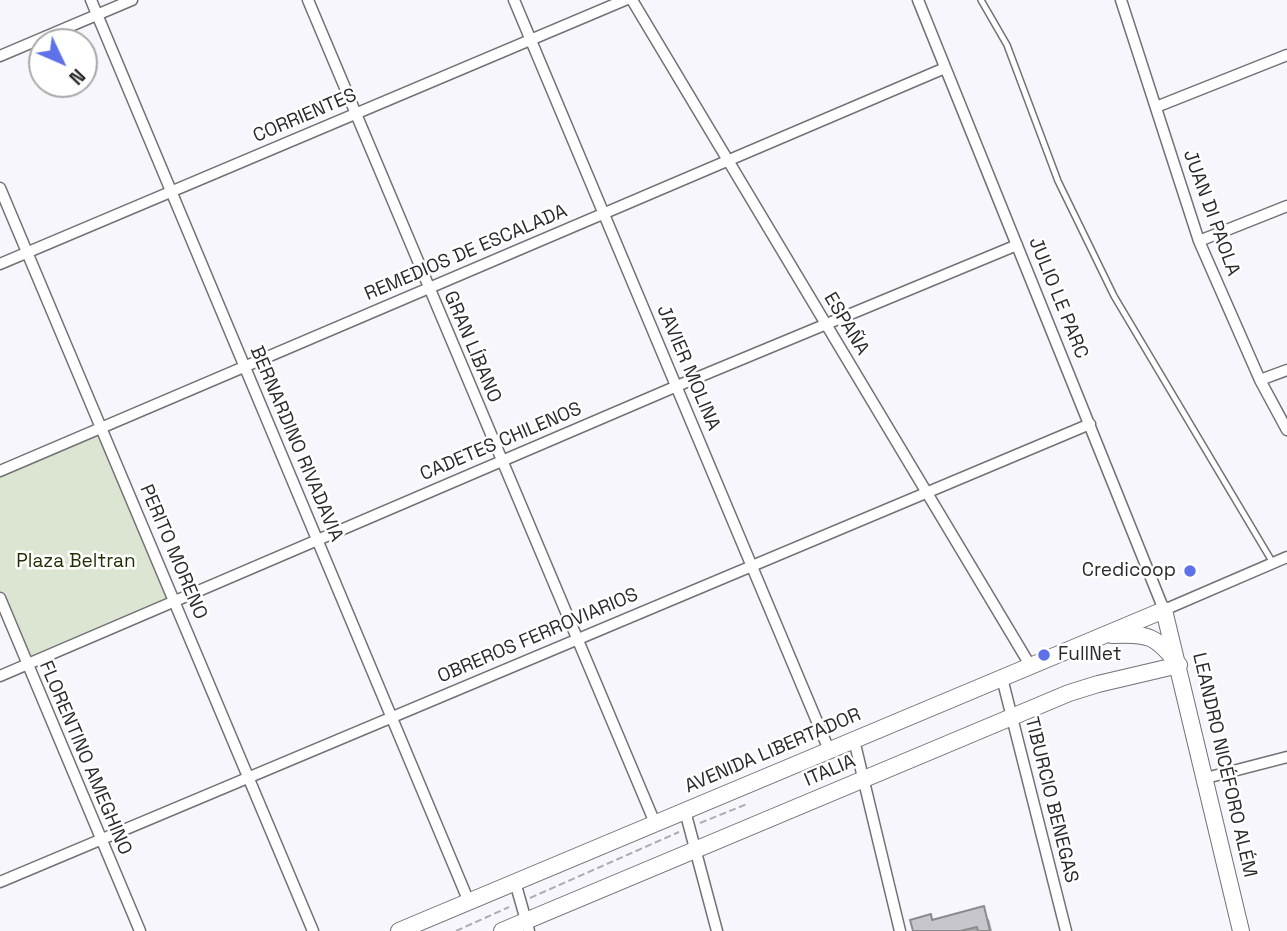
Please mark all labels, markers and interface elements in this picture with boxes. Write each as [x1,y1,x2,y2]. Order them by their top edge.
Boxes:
north arrow [28,28,98,98]
text: N [64,63,90,90]
street label: CORRIENTES [250,84,360,148]
street label: JUAN DI PAOLA [1178,147,1244,279]
street label: REMEDIOS DE ESCALADA [361,200,571,306]
street label: JULIO LE PARC [1023,234,1093,362]
street label: GRAN LÍBANO [438,288,506,406]
street label: ESPAÑA [818,288,874,360]
street label: JAVIER MOLINA [651,302,725,434]
street label: BERNARDINO RIVADAVIA [244,343,348,545]
street label: CADETES CHILENOS [417,398,585,486]
street label: PERITO MORENO [134,481,212,623]
park label: Plaza Beltran [16,551,136,573]
place label: Credicoop [1082,560,1176,582]
marker: Credicoop [1182,563,1198,579]
street label: OBREROS FERROVIARIOS [434,583,642,689]
place label: FullNet [1058,644,1121,666]
marker: FullNet [1036,647,1052,663]
street label: LEANDRO NICÉFORO ALÉM [1187,650,1261,880]
street label: FLORENTINO AMEGHINO [34,658,136,858]
street label: AVENIDA LIBERTADOR [682,704,864,798]
street label: TIBURCIO BENEGAS [1019,715,1083,885]
street label: ITALIA [801,750,859,792]

